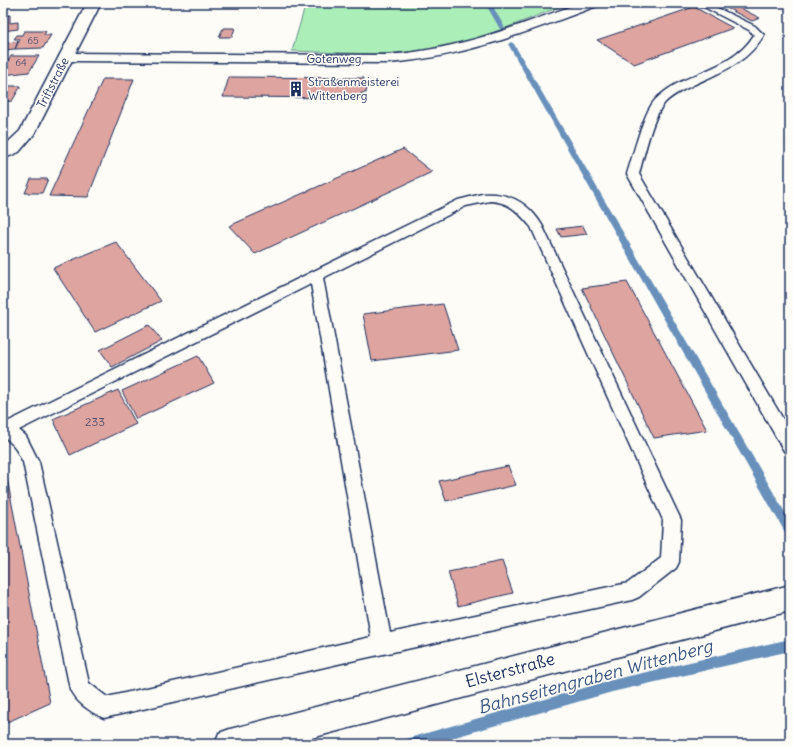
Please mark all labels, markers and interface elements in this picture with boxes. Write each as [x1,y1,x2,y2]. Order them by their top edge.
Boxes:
house number: 65 [27,34,39,47]
street label: Gotenweg [306,51,362,66]
street label: Triftstraße [33,55,72,111]
house number: 64 [15,56,27,69]
place label: Straßenmeisterei Wittenberg [308,74,399,103]
building icon: Straßenmeisterei Wittenberg [287,80,305,98]
house number: 233 [85,414,105,429]
water label: Bahnseitengraben Wittenberg [475,634,717,719]
street label: Elsterstraße [463,648,557,692]

